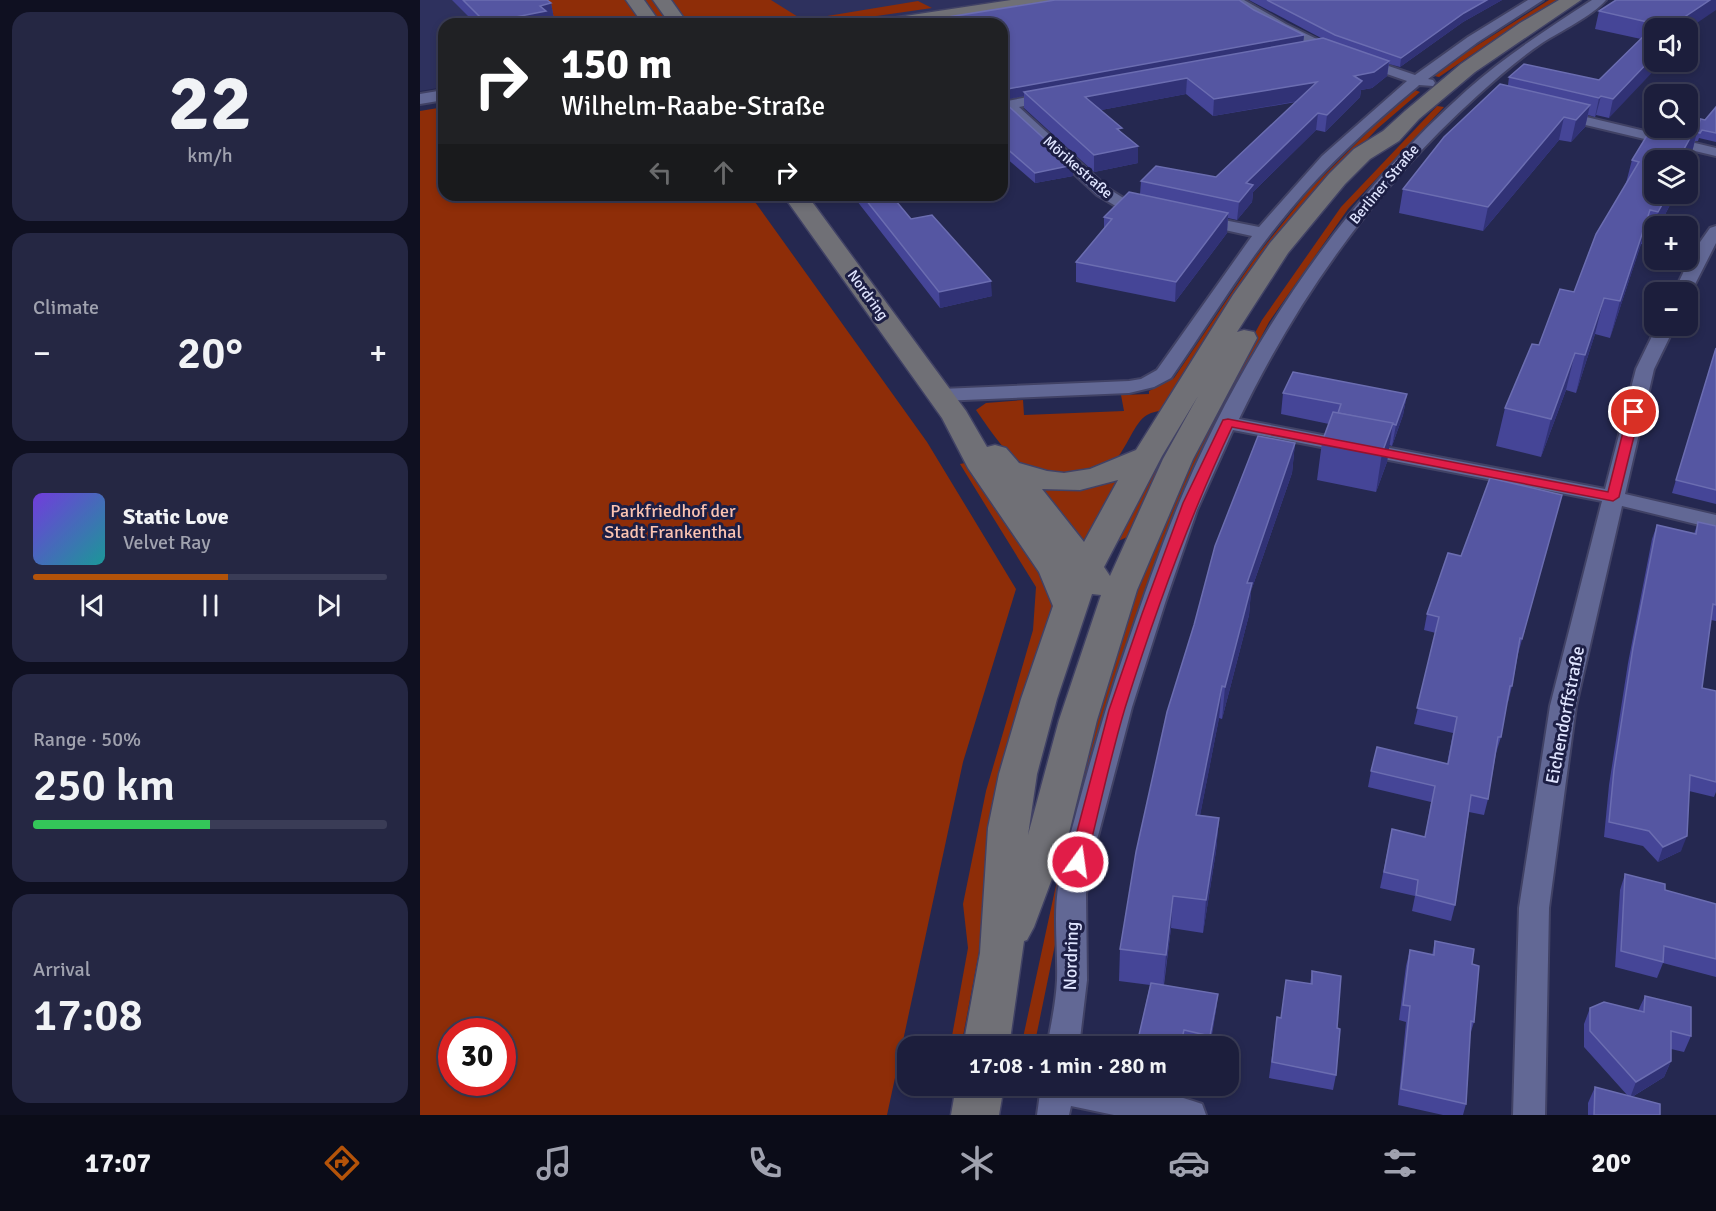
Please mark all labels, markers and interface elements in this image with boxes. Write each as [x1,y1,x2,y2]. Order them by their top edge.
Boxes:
map controls [1644,18,1698,336]
button: sound [1644,18,1698,72]
text: 150 m [561,39,672,90]
icon: right [462,42,540,120]
text: 22 [168,56,252,152]
button: search [1644,84,1698,138]
text: Wilhelm-Raabe-Straße [561,90,825,123]
street label: Mörikestraße [1040,132,1116,202]
street label: Berliner Straße [1345,140,1423,228]
text: km/h [187,143,233,168]
button: layers [1644,150,1698,204]
icon: left [644,156,677,189]
icon: ahead [707,156,740,189]
icon: right [770,156,803,189]
button: + [1644,216,1698,270]
street label: Nordring [844,267,892,324]
button: − [1644,282,1698,336]
text: Climate [33,295,99,320]
text: 20° [177,326,243,381]
text: − [33,333,51,374]
text: + [369,333,387,374]
pin [1608,386,1659,437]
icon: arrive [1617,395,1650,428]
park label: Parkfriedhof der Stadt Frankenthal [604,500,742,543]
text: Static Love [123,503,229,530]
text: Velvet Ray [123,530,211,555]
icon: previous [76,589,109,622]
icon: pause [194,589,227,622]
icon: next [312,589,345,622]
street label: Eichendorffstraße [1541,644,1589,786]
text: Range · 50% [33,727,141,752]
text: 250 km [33,758,175,813]
position arrow [1046,830,1110,894]
street label: Nordring [1059,921,1083,991]
text: Arrival [33,957,91,982]
text: 17:08 [33,988,143,1043]
speed limit sign: 30 [438,1018,516,1096]
text: 17:08 · 1 min · 280 m [969,1052,1167,1079]
icon: directions [321,1142,363,1184]
icon: music [533,1142,575,1184]
icon: phone [744,1142,786,1184]
icon: climate [956,1142,998,1184]
icon: car [1168,1142,1210,1184]
icon: filters [1379,1142,1421,1184]
text: 17:07 [85,1147,151,1180]
text: 20° [1591,1147,1631,1180]

